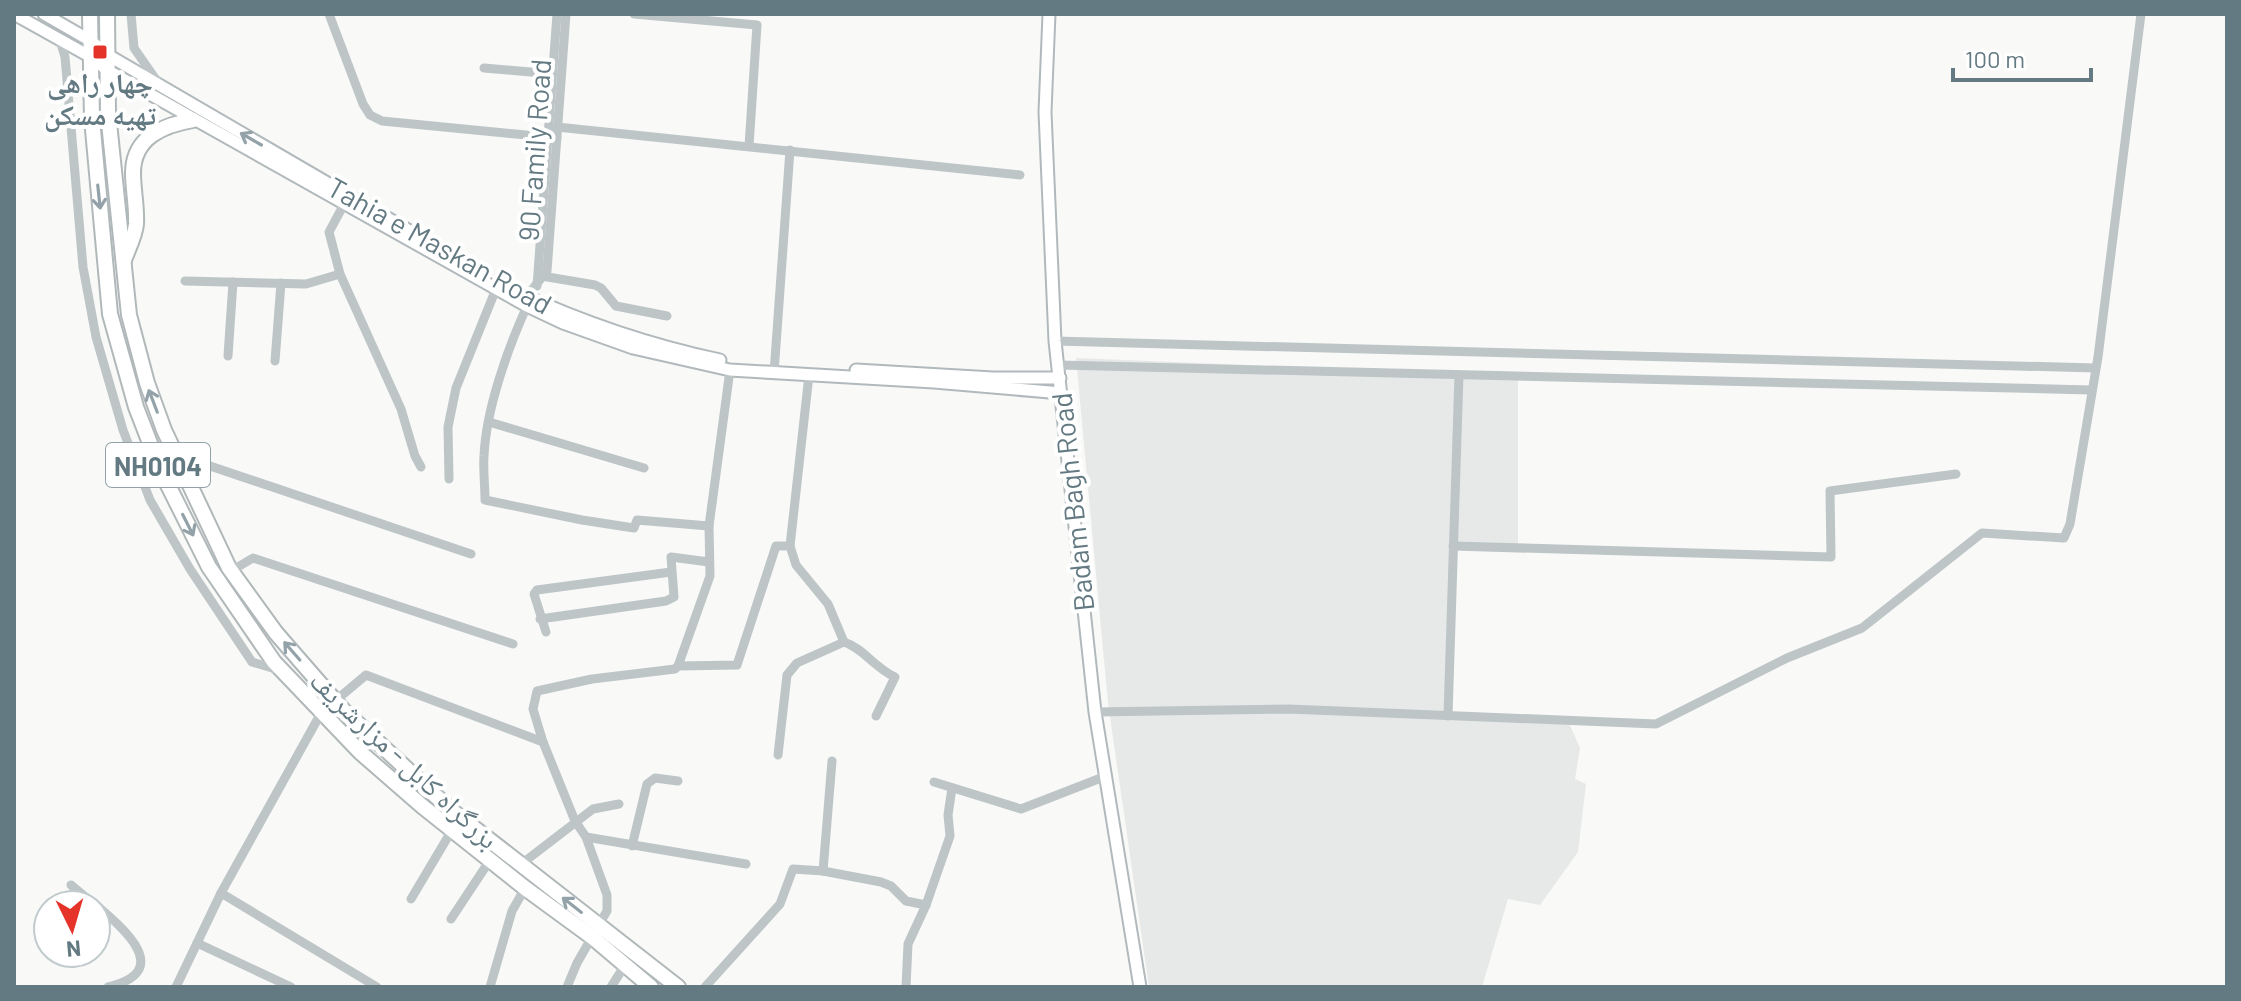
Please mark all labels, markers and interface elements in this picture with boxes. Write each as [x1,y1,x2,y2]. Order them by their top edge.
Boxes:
scale bar [1953,32,2091,82]
marker: چهار راهی تهیه مسکن [91,43,109,61]
text: 100 m [1965,44,2025,73]
street label: 90 Family Road [511,58,557,242]
place label: چهار راهی تهیه مسکن [44,65,157,133]
one-way arrow [240,131,263,147]
street label: Tahia e Maskan Road [322,169,558,321]
one-way arrow [92,183,107,210]
one-way arrow [145,389,159,414]
street label: Badam Bagh Road [1044,391,1100,613]
road number: NH0104 [106,443,210,487]
one-way arrow [181,513,196,537]
one-way arrow [283,641,301,662]
street label: بزرگراه کابل - مزارشریف [302,663,506,857]
north arrow [32,889,112,969]
one-way arrow [562,897,583,914]
text: N [65,936,82,964]

